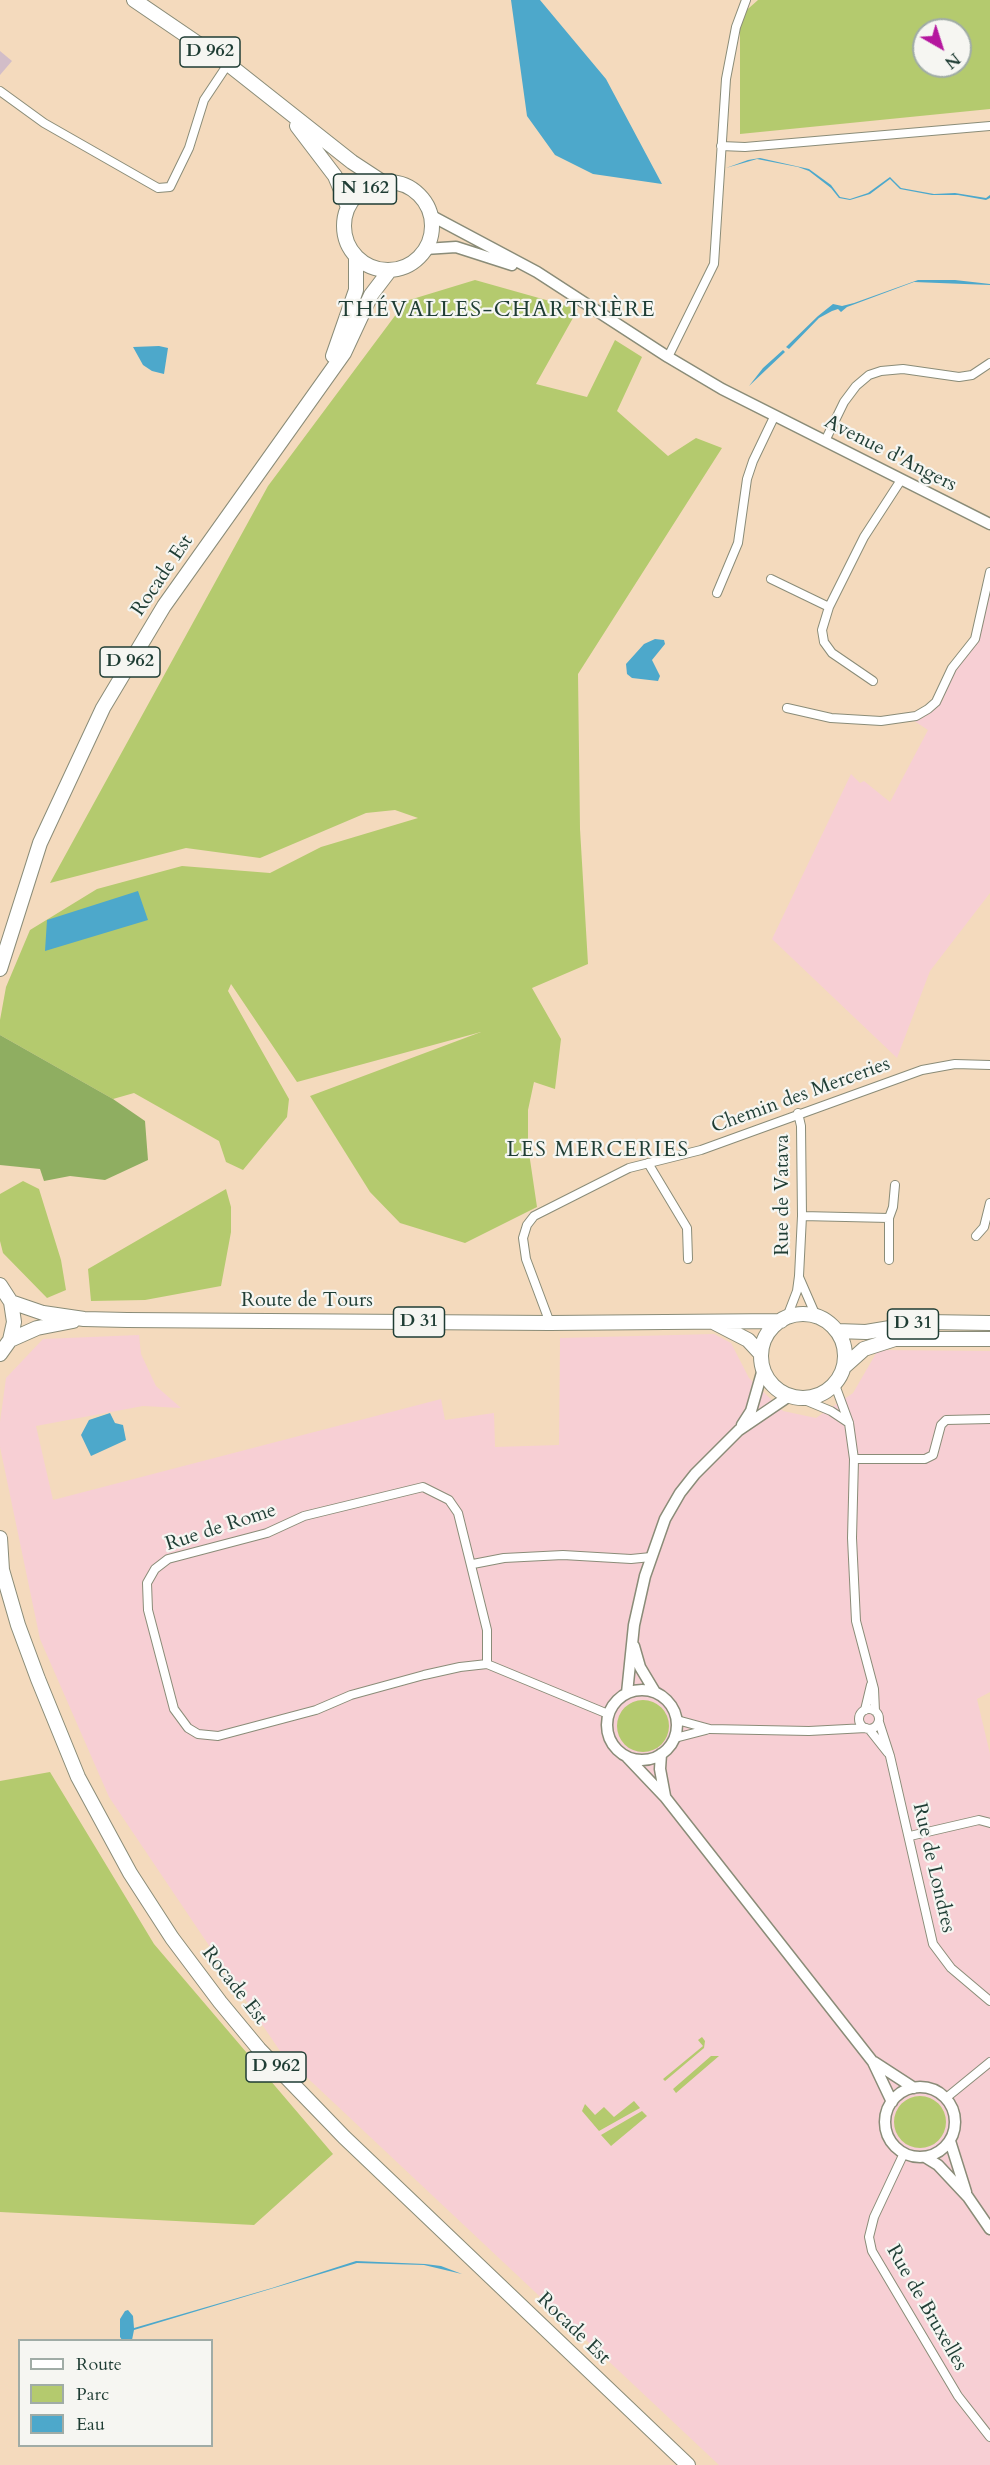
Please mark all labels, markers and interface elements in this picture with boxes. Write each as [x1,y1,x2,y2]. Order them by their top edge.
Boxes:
north arrow [912,18,972,78]
road number: D 962 [180,37,240,67]
text: N [940,48,964,73]
road number: N 162 [334,174,397,204]
district label: THÉVALLES-CHARTRIÈRE [338,298,656,324]
street label: Avenue d'Angers [820,410,960,498]
street label: Rocade Est [127,531,199,621]
road number: D 962 [100,647,160,677]
street label: Chemin des Merceries [708,1052,894,1140]
street label: Rue de Vatava [771,1134,795,1256]
district label: LES MERCERIES [507,1138,689,1164]
street label: Route de Tours [241,1289,373,1313]
road number: D 31 [394,1307,444,1337]
road number: D 31 [888,1309,938,1339]
street label: Rue de Rome [163,1499,279,1557]
street label: Rue de Londres [906,1801,960,1935]
street label: Rocade Est [196,1942,272,2030]
road number: D 962 [246,2052,306,2082]
street label: Rue de Bruxelles [880,2241,972,2375]
street label: Rocade Est [531,2288,615,2370]
legend [18,2339,213,2447]
text: Route [76,2352,122,2377]
text: Parc [76,2382,109,2407]
text: Eau [76,2412,105,2437]

